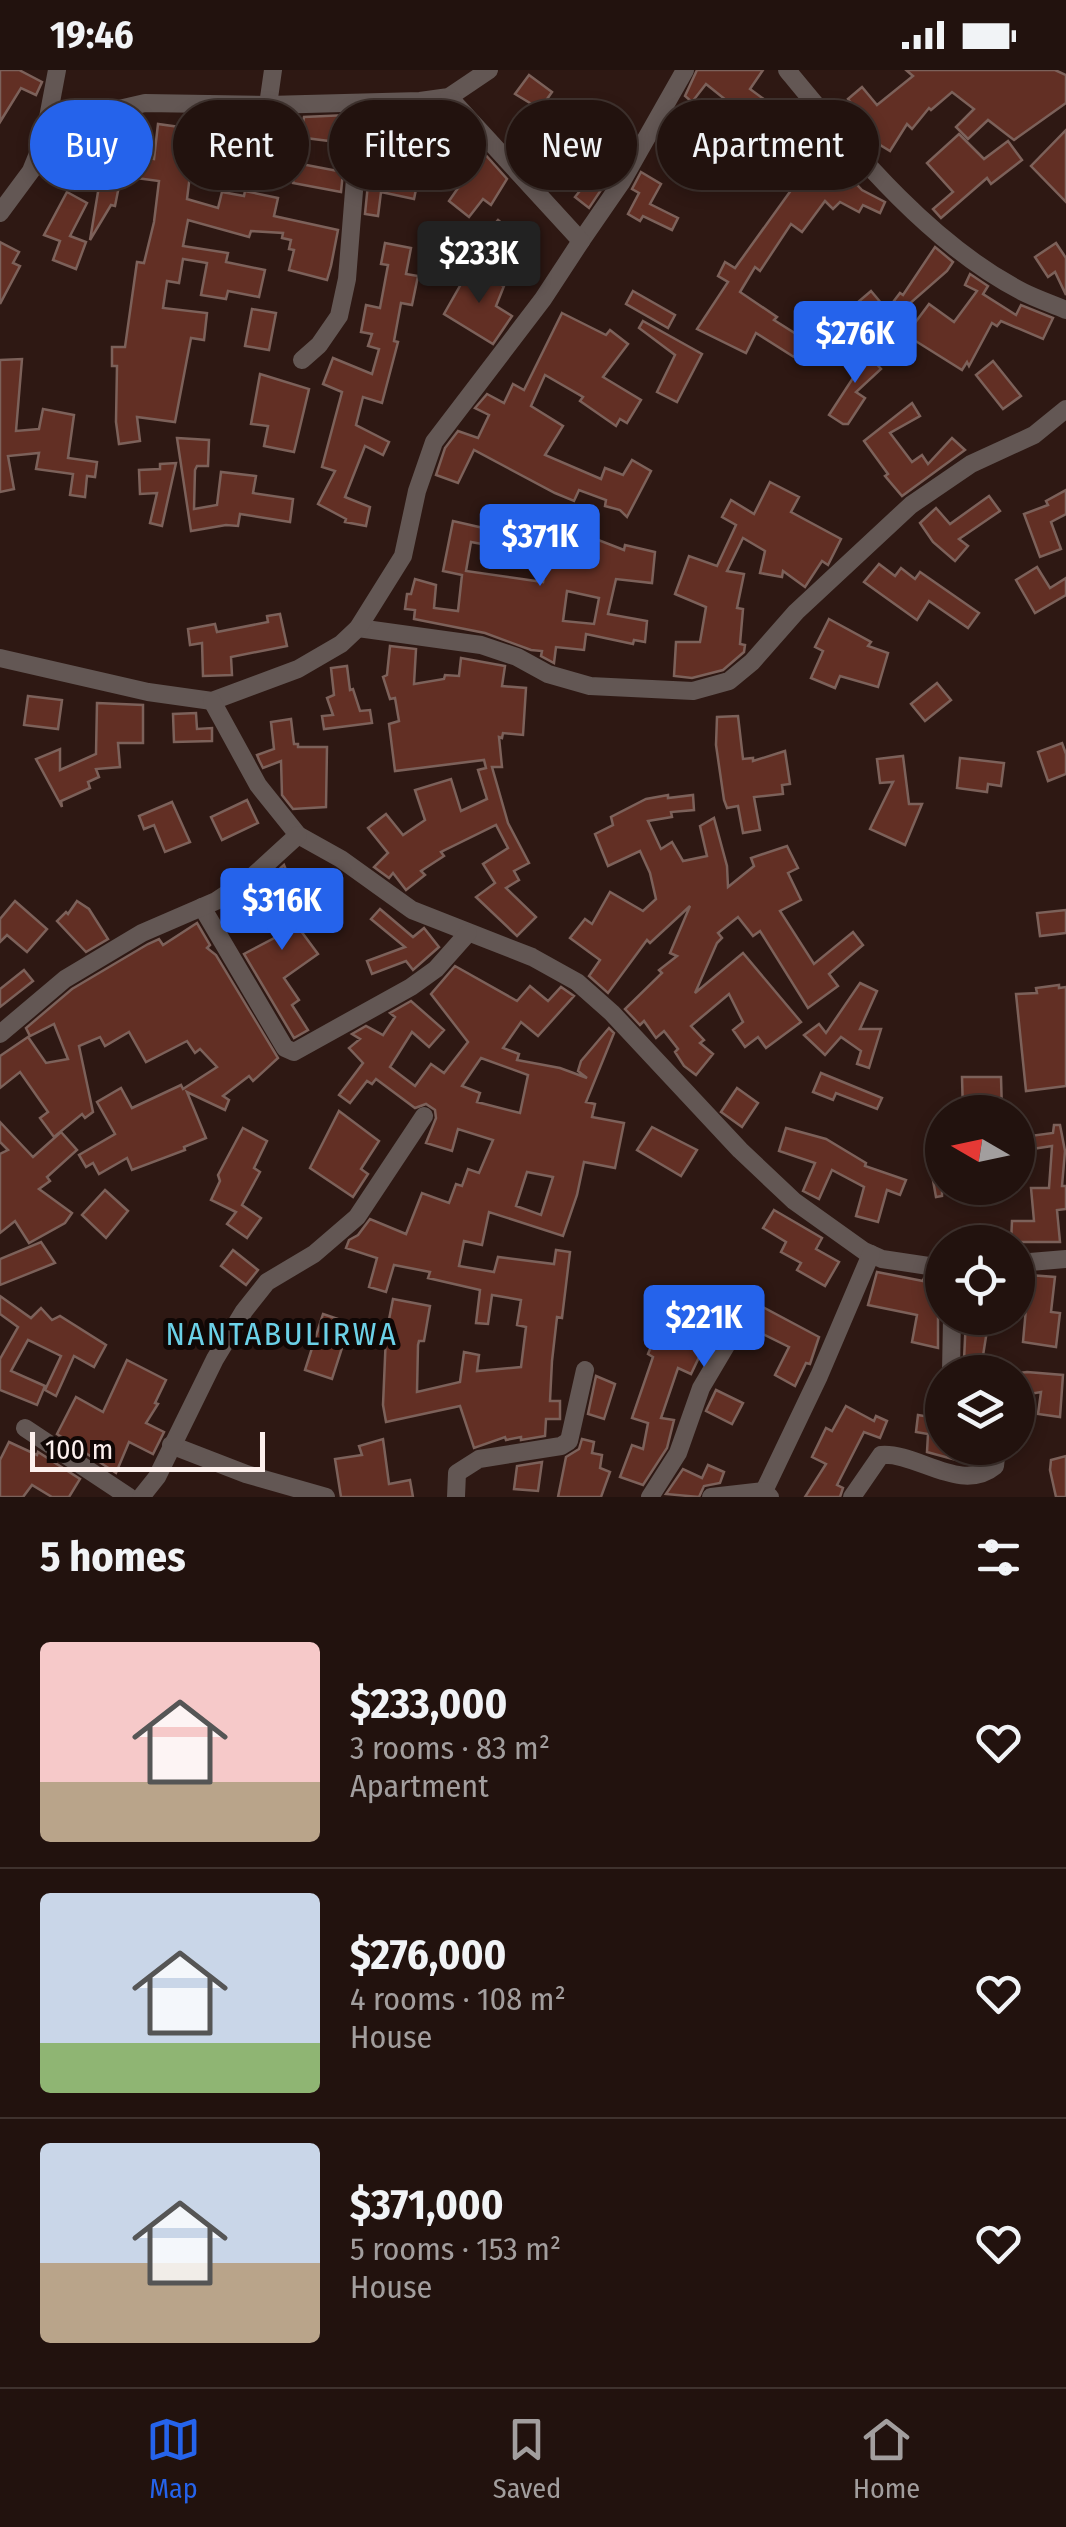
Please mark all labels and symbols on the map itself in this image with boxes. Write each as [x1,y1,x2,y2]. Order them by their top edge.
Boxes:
pin: $233K [409,221,549,306]
pin: $276K [785,301,925,386]
pin: $371K [470,504,610,589]
pin: $316K [212,868,352,953]
north arrow [925,1095,1035,1205]
pin: $221K [634,1285,774,1370]
district label: NANTABULIRWA [166,1315,398,1353]
scale bar [30,1427,265,1472]

